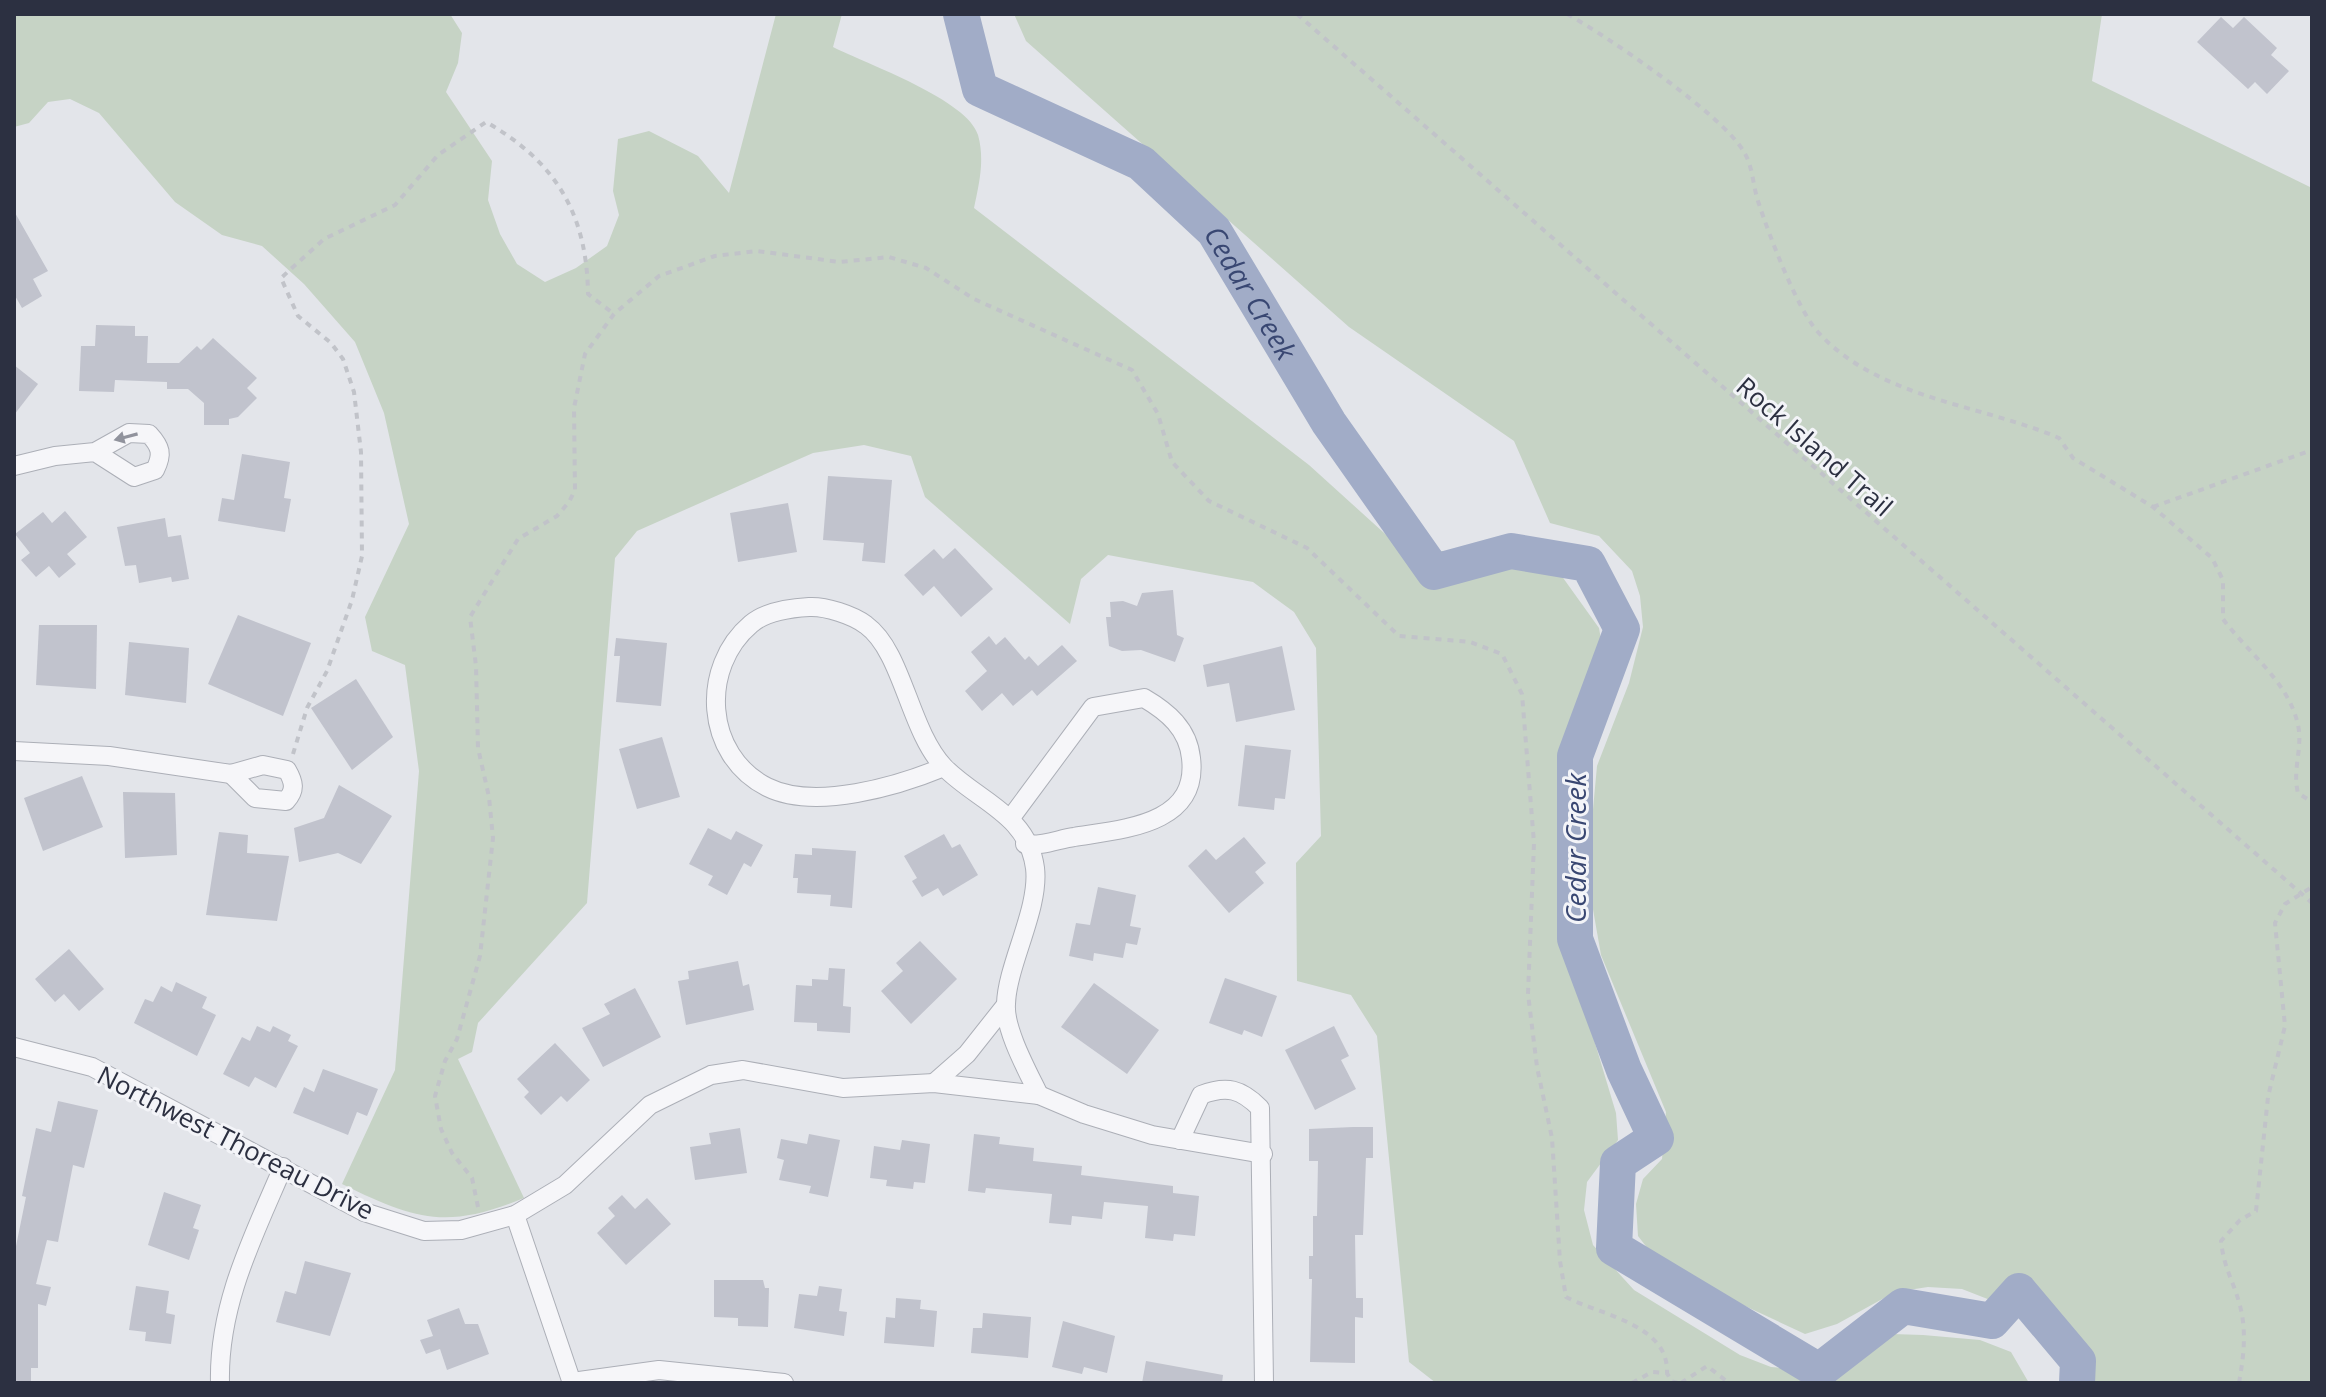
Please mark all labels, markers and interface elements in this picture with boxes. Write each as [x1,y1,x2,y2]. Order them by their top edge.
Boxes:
water label: Cedar Creek [1196,218,1306,368]
street label: Rock Island Trail [1729,368,1901,524]
one-way arrow [113,432,138,444]
water label: Cedar Creek [1556,772,1594,923]
street label: Northwest Thoreau Drive [91,1056,381,1228]

